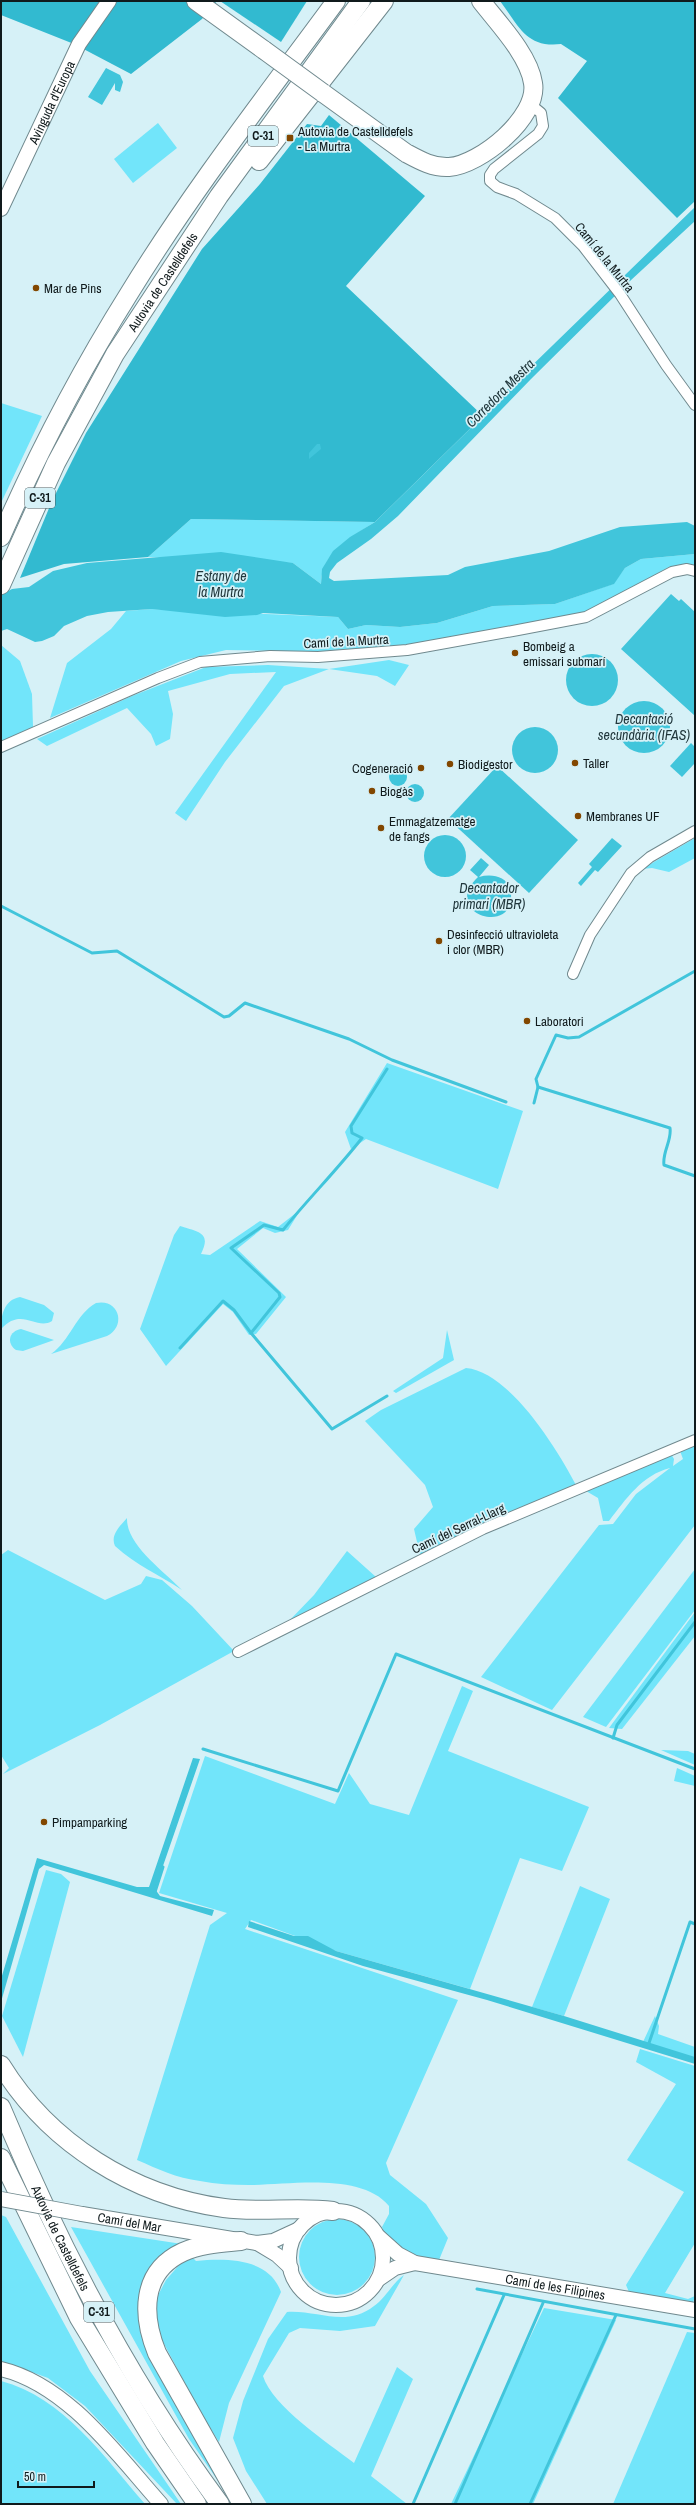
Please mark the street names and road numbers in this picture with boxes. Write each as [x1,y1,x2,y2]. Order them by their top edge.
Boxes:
street label: Avinguda d'Europa [24,58,79,148]
road number: C-31 [248,126,278,146]
street label: Camí de la Murtra [571,219,638,296]
street label: Autovia de Castelldefels [124,229,202,336]
road number: C-31 [25,488,55,508]
street label: Camí de la Murtra [303,631,389,652]
street label: Camí del Serral-Llarg [409,1499,508,1558]
street label: Autovia de Castelldefels [27,2182,93,2294]
street label: Camí del Mar [96,2209,163,2236]
street label: Camí de les Filipines [504,2270,606,2304]
road number: C-31 [84,2302,114,2322]

